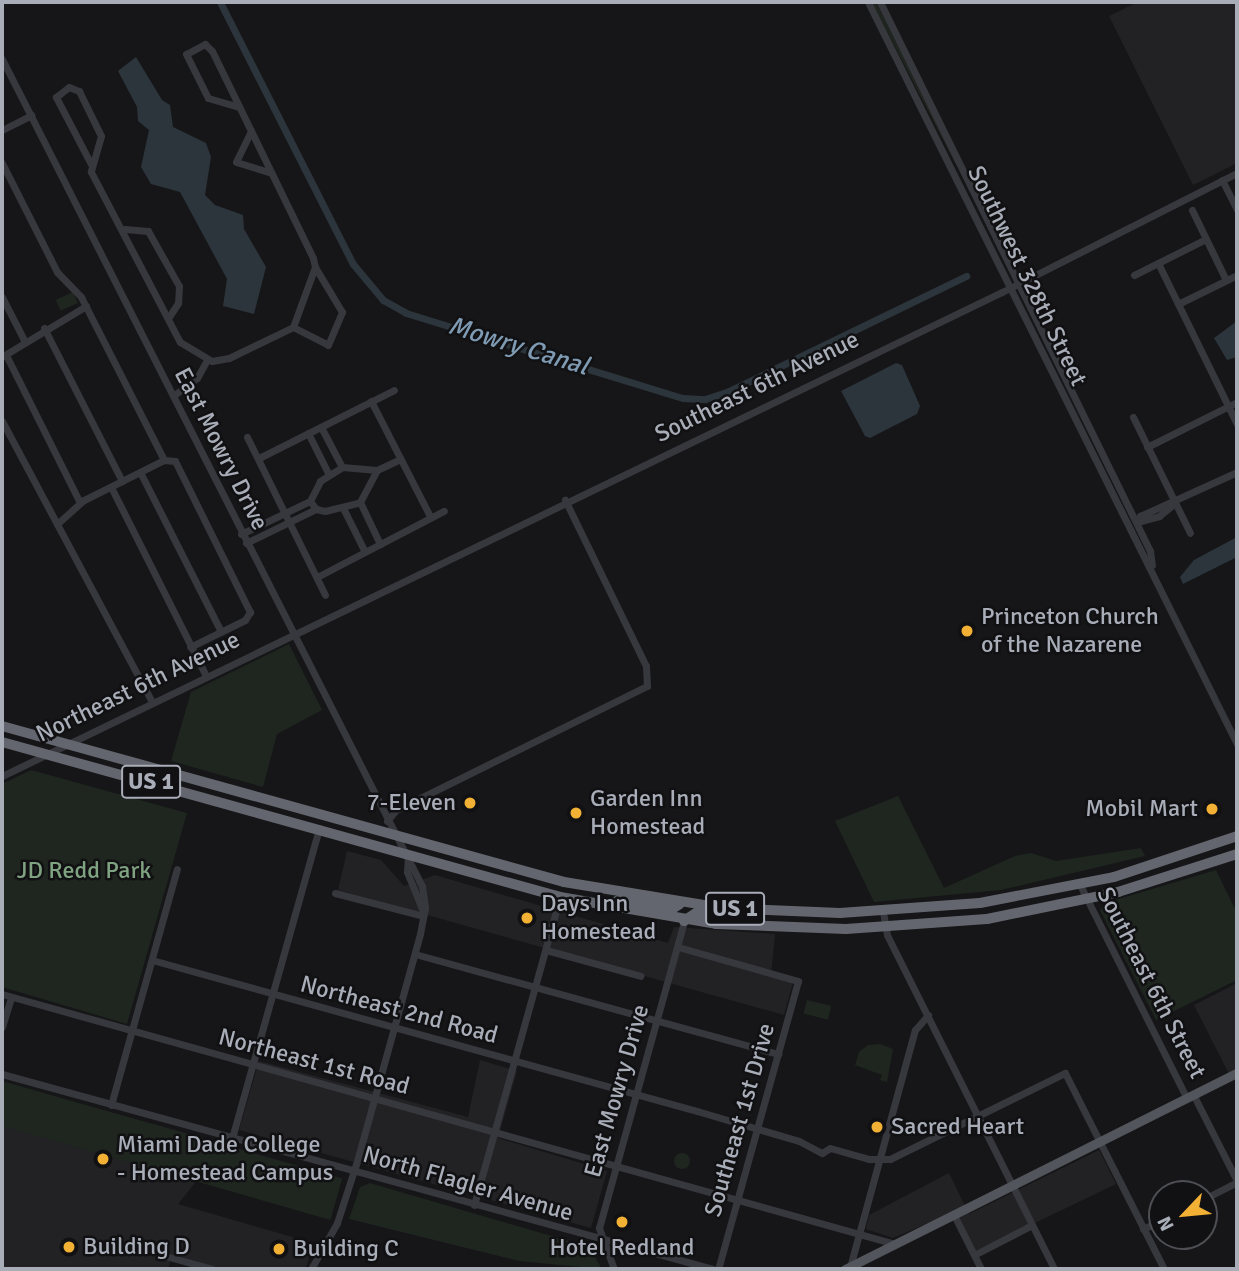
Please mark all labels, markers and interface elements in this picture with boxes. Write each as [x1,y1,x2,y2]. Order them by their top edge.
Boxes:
street label: Southwest 328th Street [961,161,1093,391]
water label: Mowry Canal [444,311,592,383]
street label: Southeast 6th Avenue [650,325,864,449]
street label: East Mowry Drive [168,363,274,535]
place label: Princeton Church of the Nazarene [981,603,1159,659]
marker: Princeton Church of the Nazarene [959,623,975,639]
street label: Northeast 6th Avenue [32,625,244,749]
road number: US 1 [120,762,182,802]
place label: Garden Inn Homestead [590,785,705,841]
place label: 7-Eleven [367,789,456,817]
marker: 7-Eleven [462,795,478,811]
place label: Mobil Mart [1085,795,1198,823]
marker: Mobil Mart [1204,801,1220,817]
marker: Garden Inn Homestead [568,805,584,821]
park label: JD Redd Park [17,857,151,885]
street label: Southeast 6th Street [1090,882,1212,1084]
place label: Days Inn Homestead [541,890,656,946]
road number: US 1 [704,890,766,928]
marker: Days Inn Homestead [519,910,535,926]
street label: Northeast 2nd Road [297,970,501,1050]
street label: East Mowry Drive [579,1001,655,1181]
street label: Southeast 1st Drive [699,1020,781,1220]
street label: Northeast 1st Road [215,1023,413,1101]
place label: Sacred Heart [891,1113,1024,1141]
marker: Sacred Heart [869,1119,885,1135]
place label: Miami Dade College - Homestead Campus [117,1131,333,1187]
street label: North Flagler Avenue [360,1140,576,1228]
marker: Miami Dade College - Homestead Campus [95,1151,111,1167]
north arrow [1148,1180,1218,1250]
text: N [1152,1212,1180,1235]
marker: Hotel Redland [614,1214,630,1230]
place label: Building D [83,1233,190,1261]
place label: Hotel Redland [550,1234,694,1262]
place label: Building C [293,1235,399,1263]
marker: Building D [61,1239,77,1255]
marker: Building C [271,1241,287,1257]

